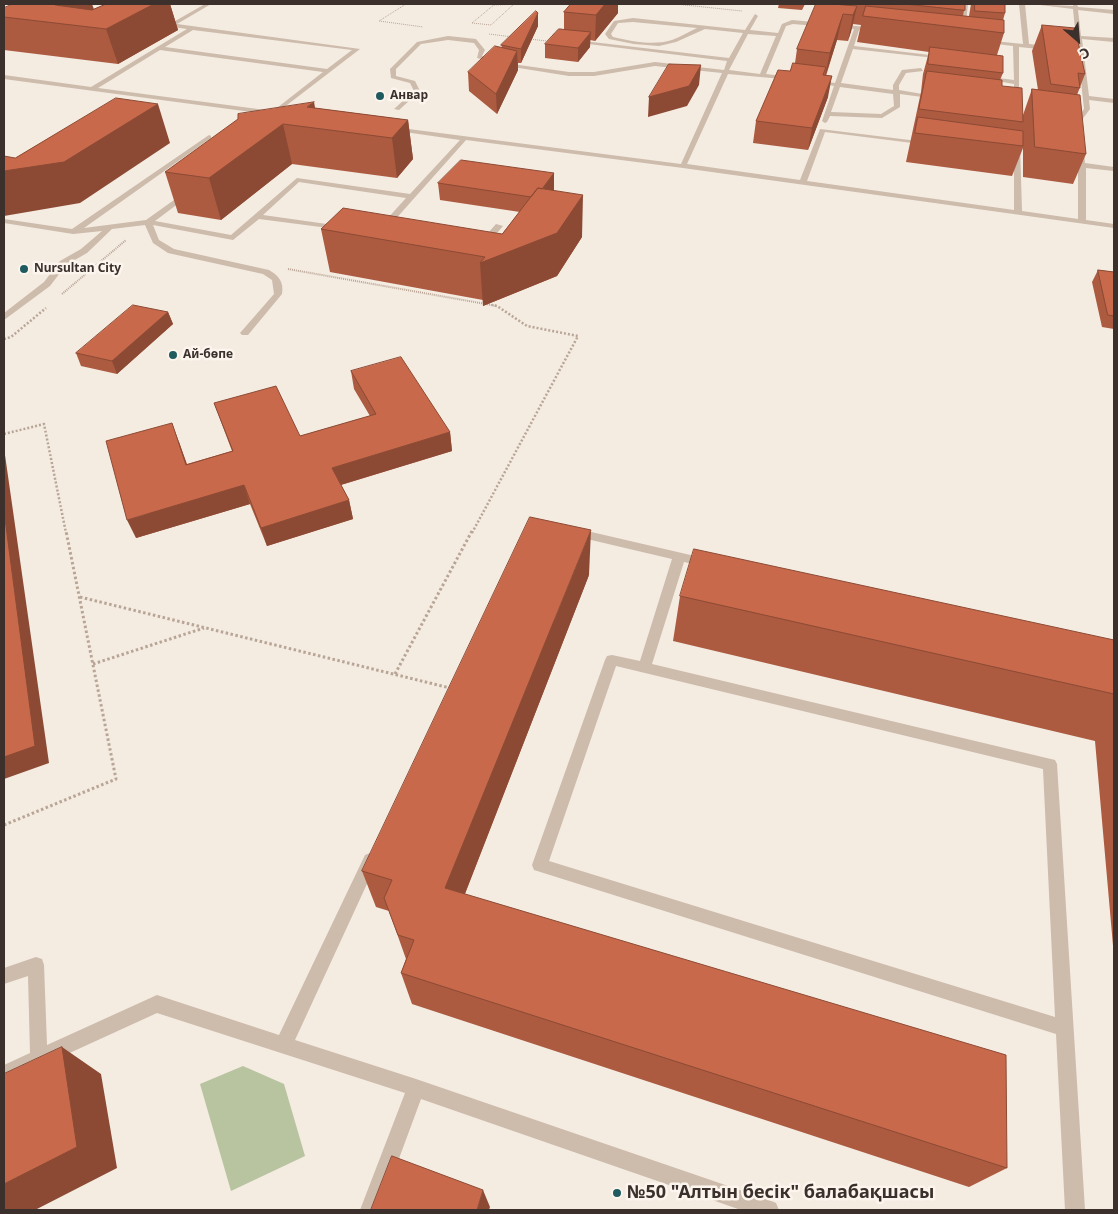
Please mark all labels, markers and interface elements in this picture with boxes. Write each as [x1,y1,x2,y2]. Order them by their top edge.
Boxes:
north arrow [1053,15,1103,65]
text: С [1077,43,1093,64]
place label: Анвар [390,89,428,103]
marker: Анвар [374,90,386,102]
place label: Nursultan City [34,262,121,276]
marker: Nursultan City [18,263,30,275]
place label: Ай-бөпе [183,348,233,362]
marker: Ай-бөпе [167,349,179,361]
place label: №50 "Алтын бесік" балабақшасы [627,1182,934,1204]
marker: №50 "Алтын бесік" балабақшасы [611,1187,623,1199]

